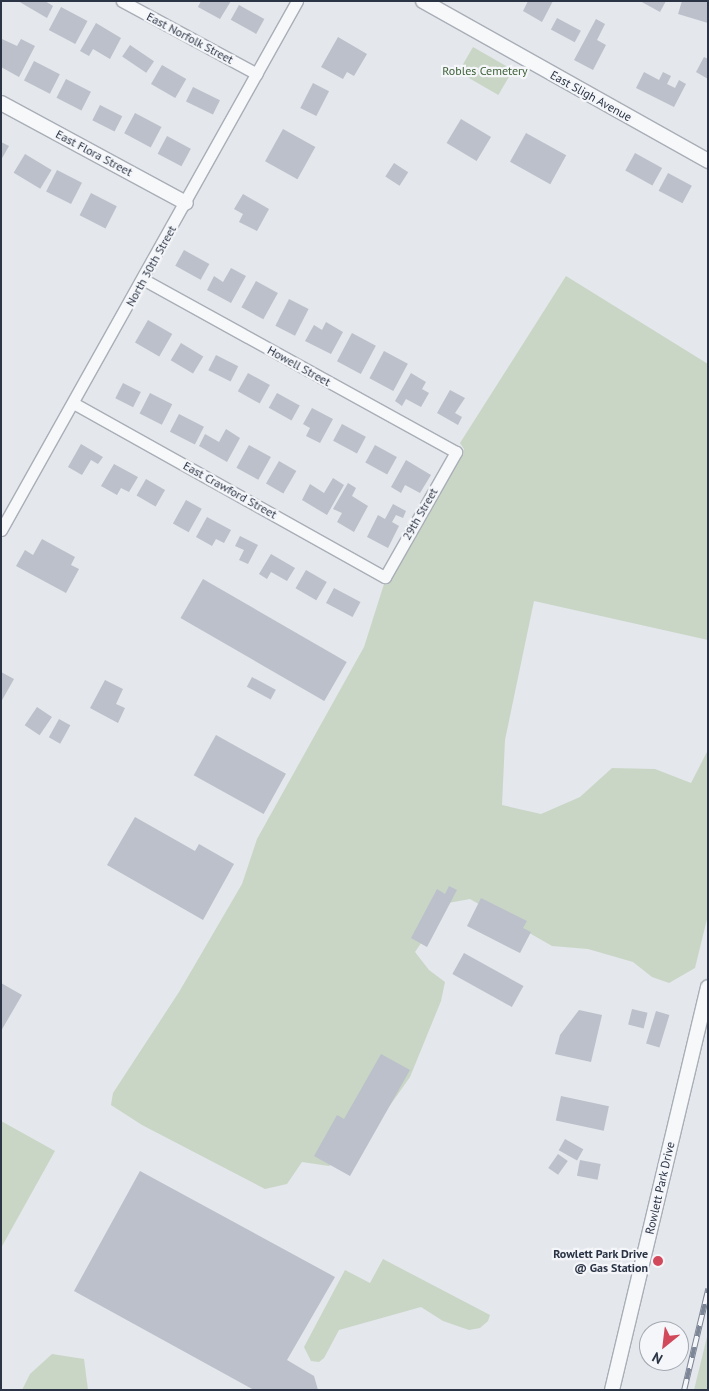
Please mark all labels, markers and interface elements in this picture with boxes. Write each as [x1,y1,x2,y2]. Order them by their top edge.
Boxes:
street label: East Norfolk Street [144,9,236,67]
park label: Robles Cemetery [442,64,528,78]
street label: East Sligh Avenue [548,68,634,124]
street label: East Flora Street [53,127,135,179]
street label: North 30th Street [123,223,179,309]
street label: Howell Street [265,343,333,389]
street label: East Crawford Street [181,458,279,522]
street label: 29th Street [399,485,441,543]
street label: Rowlett Park Drive [642,1140,678,1236]
place label: Rowlett Park Drive @ Gas Station [553,1247,648,1275]
marker: Rowlett Park Drive @ Gas Station [652,1255,664,1267]
north arrow [639,1321,689,1371]
text: N [649,1348,666,1368]

